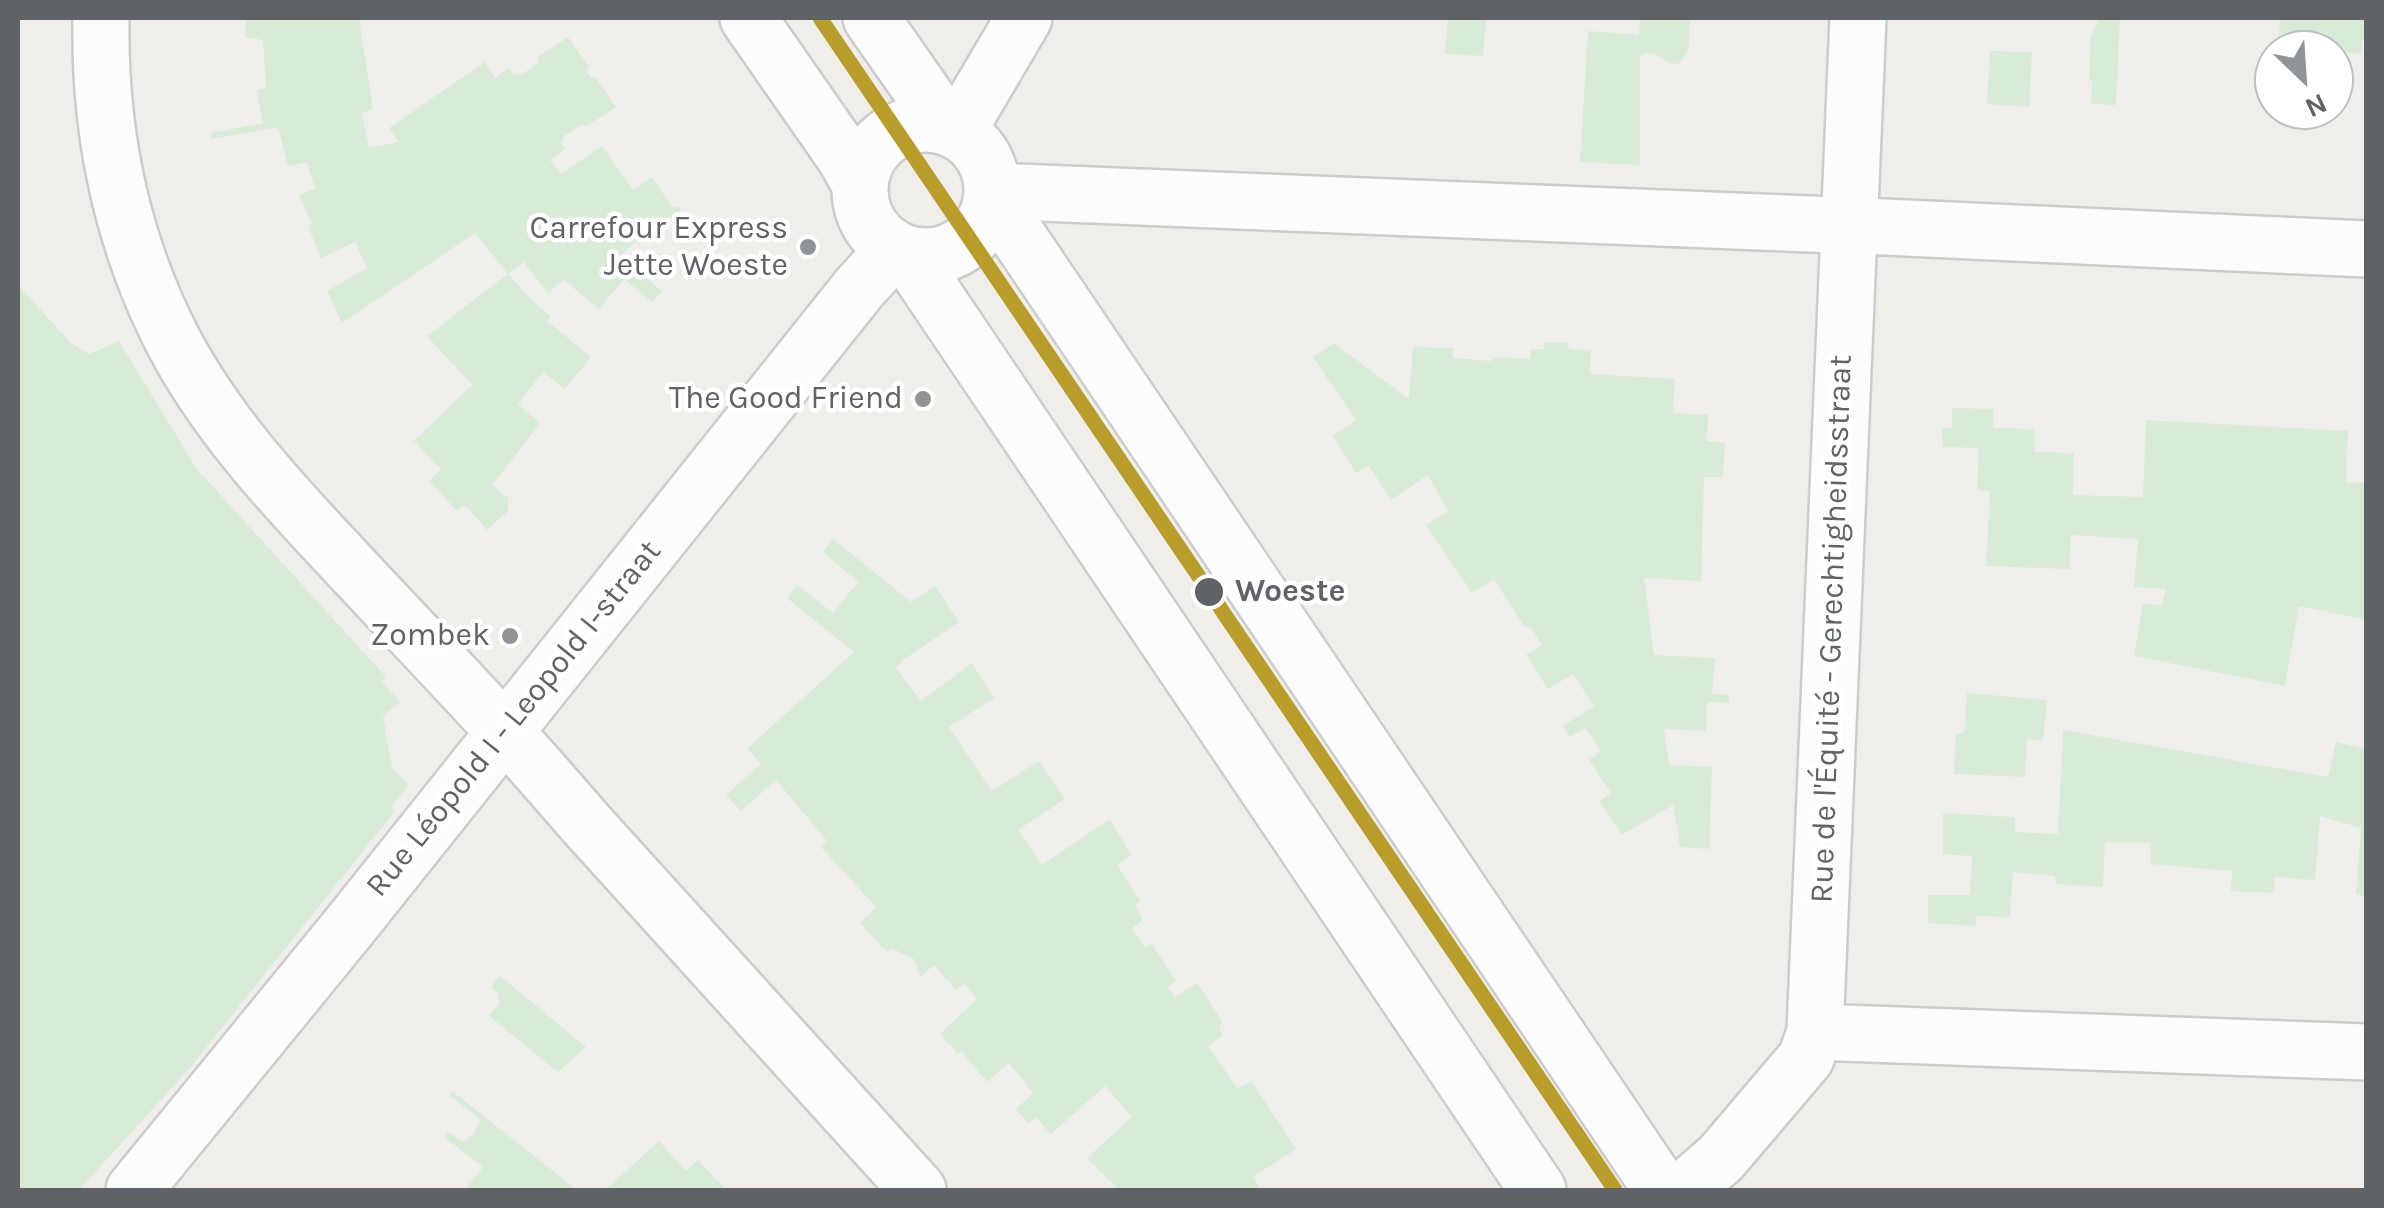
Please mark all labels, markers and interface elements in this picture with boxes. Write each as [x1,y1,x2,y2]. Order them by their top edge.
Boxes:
north arrow [2254,30,2354,130]
text: N [2300,87,2332,125]
place label: Carrefour Express Jette Woeste [530,210,788,285]
marker: Carrefour Express Jette Woeste [797,236,819,258]
street label: Rue de l'Équité - Gerechtigheidsstraat [1803,354,1861,904]
place label: The Good Friend [669,380,903,418]
marker: The Good Friend [912,388,934,410]
street label: Rue Léopold I - Leopold I-straat [358,533,670,905]
place label: Woeste [1235,573,1346,611]
marker: Woeste [1192,575,1226,609]
place label: Zombek [370,617,490,655]
marker: Zombek [499,625,521,647]

